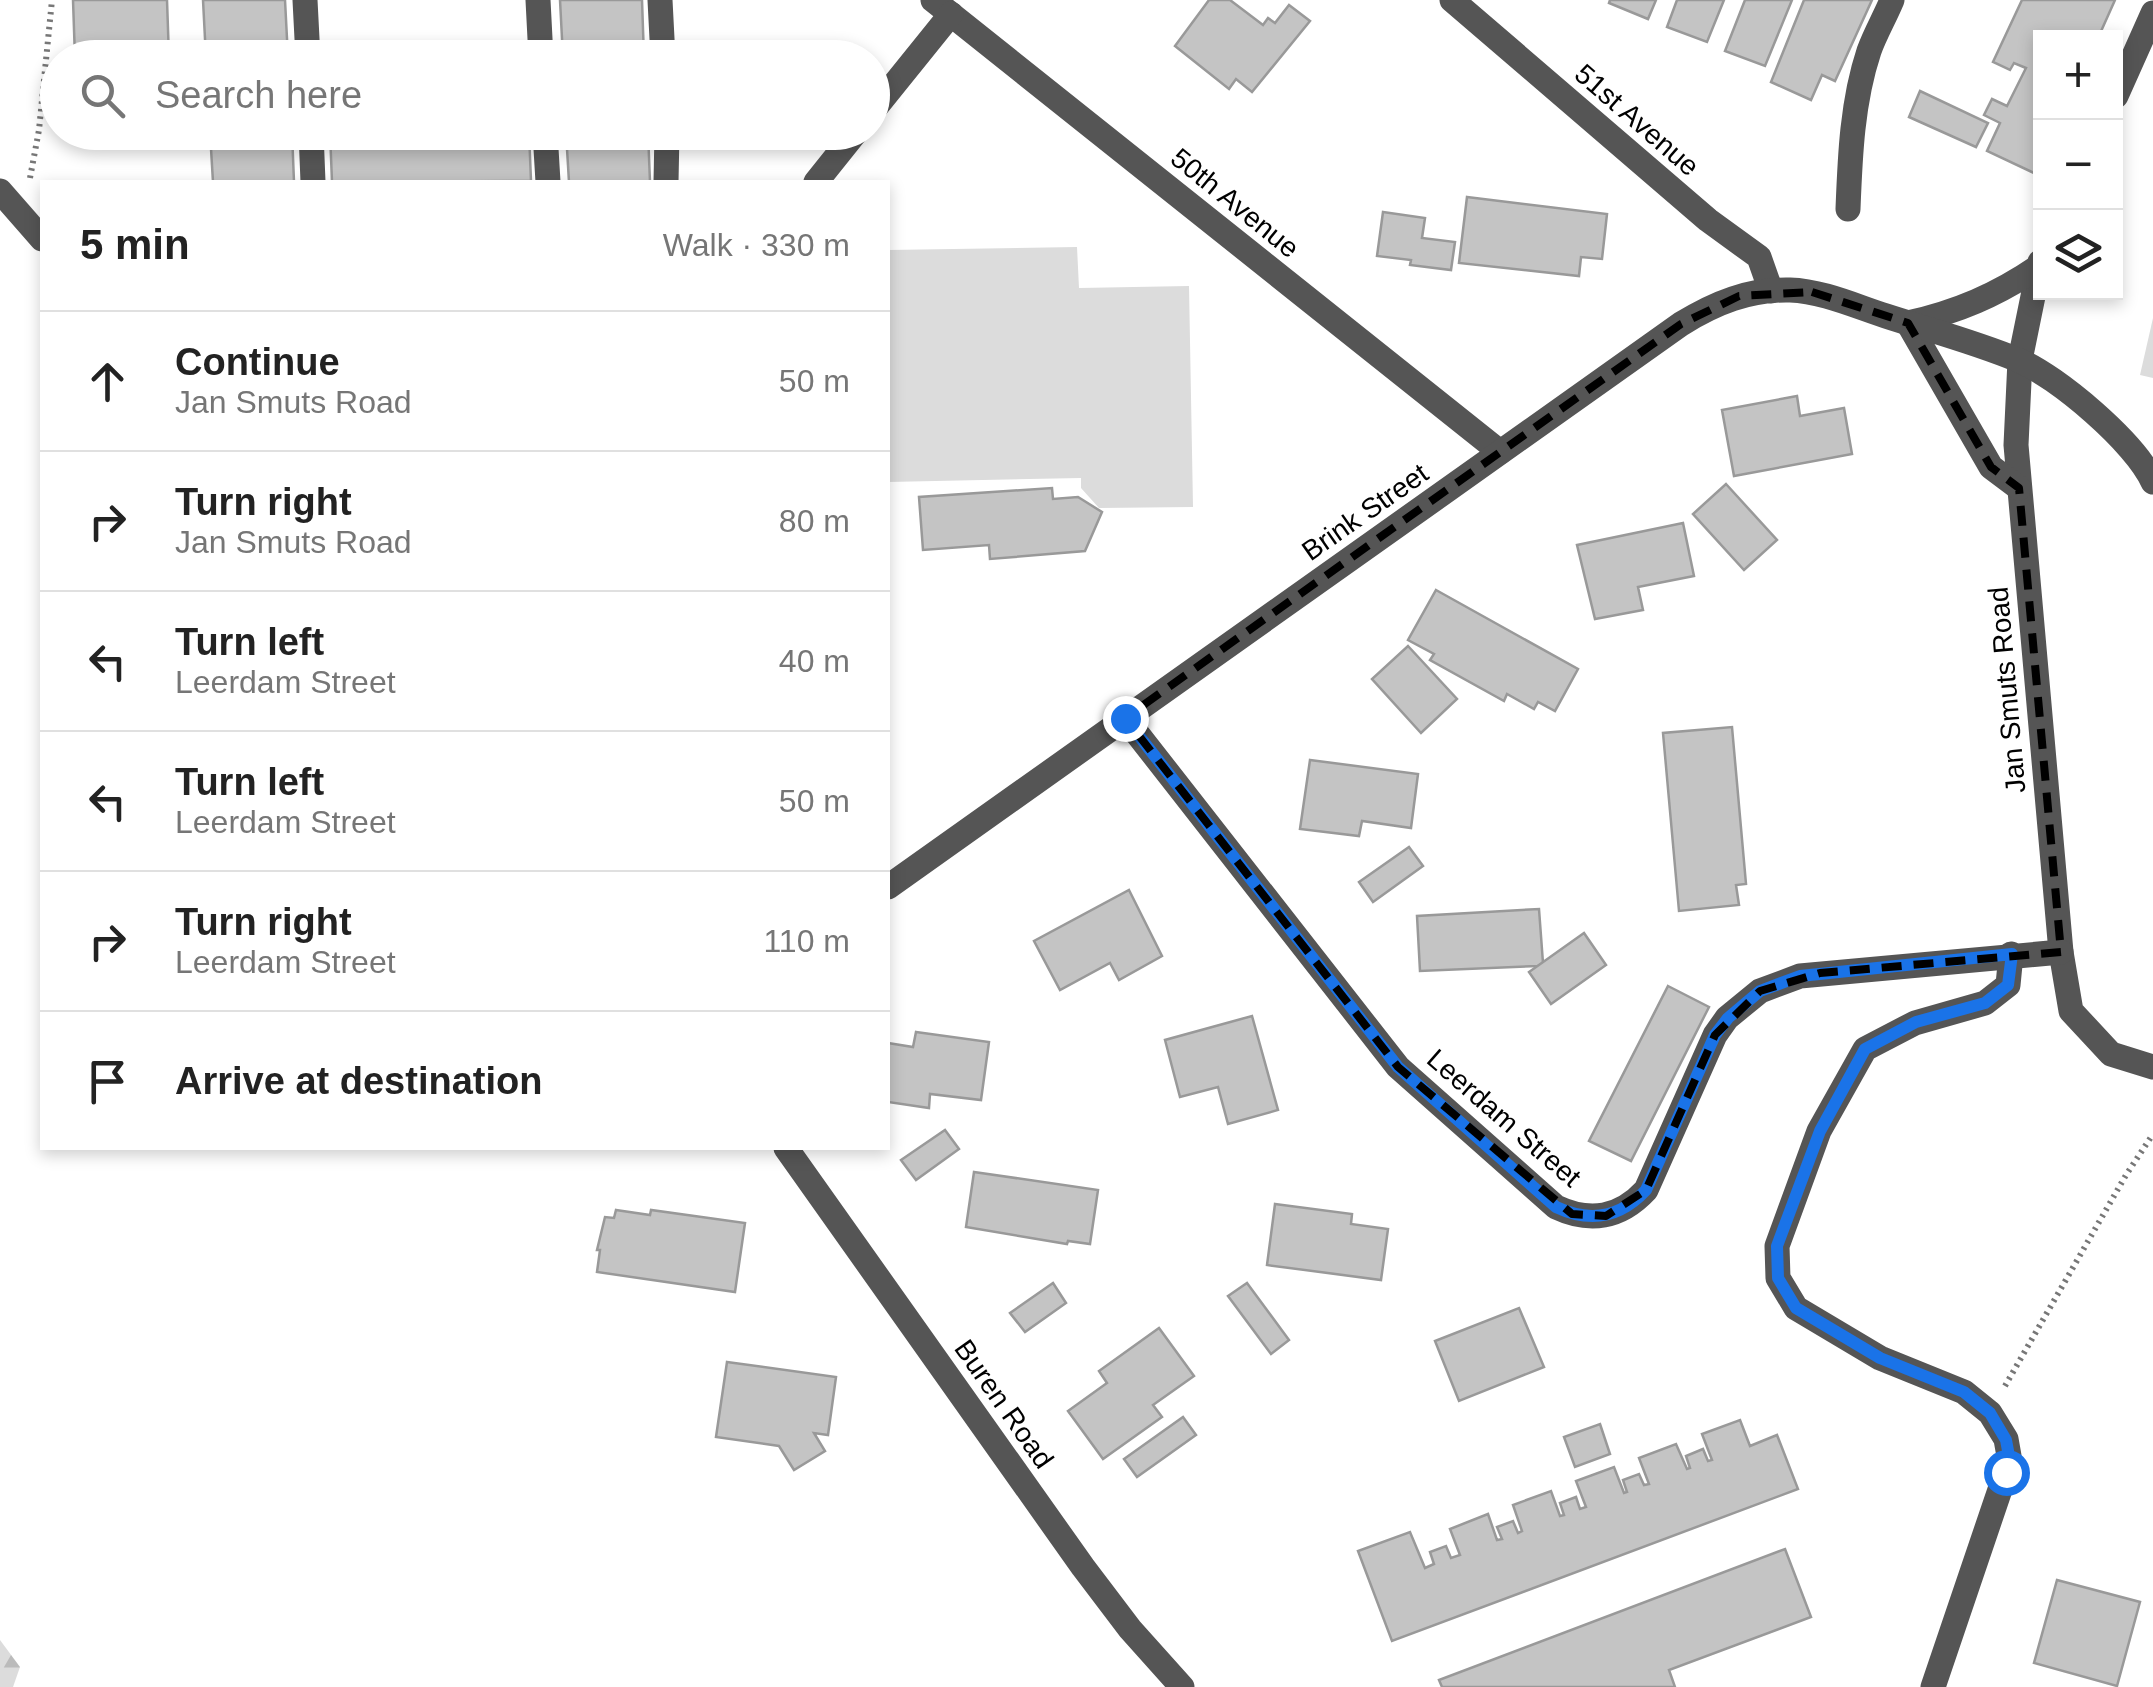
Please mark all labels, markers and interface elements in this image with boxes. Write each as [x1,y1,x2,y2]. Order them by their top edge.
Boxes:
map controls [2033,30,2123,300]
button: + [2033,30,2123,120]
search box [40,40,890,150]
street label: 51st Avenue [1569,58,1705,182]
icon: search [75,68,130,123]
text: Search here [155,74,362,116]
button: − [2033,120,2123,210]
street label: 50th Avenue [1165,142,1305,264]
button: layers [2033,210,2123,300]
text: 5 min [80,221,190,268]
text: Walk · 330 m [663,227,850,263]
text: Continue [175,341,340,383]
icon: ahead [80,354,135,409]
text: 50 m [779,363,850,399]
text: Jan Smuts Road [175,384,412,420]
street label: Brink Street [1296,457,1434,567]
text: Turn right [175,481,352,523]
icon: right [80,494,135,549]
text: 80 m [779,503,850,539]
text: Jan Smuts Road [175,524,412,560]
street label: Jan Smuts Road [1983,586,2031,794]
text: Turn left [175,621,324,663]
icon: left [80,634,135,689]
text: 40 m [779,643,850,679]
text: Leerdam Street [175,664,396,700]
route end [1103,696,1149,742]
text: Turn left [175,761,324,803]
icon: left [80,774,135,829]
text: 50 m [779,783,850,819]
text: Leerdam Street [175,804,396,840]
text: Turn right [175,901,352,943]
icon: right [80,914,135,969]
text: 110 m [763,923,850,959]
text: Leerdam Street [175,944,396,980]
street label: Leerdam Street [1421,1043,1587,1193]
icon: arrive [80,1054,135,1109]
text: Arrive at destination [175,1060,542,1102]
street label: Buren Road [948,1334,1060,1474]
route start [1984,1450,2030,1496]

